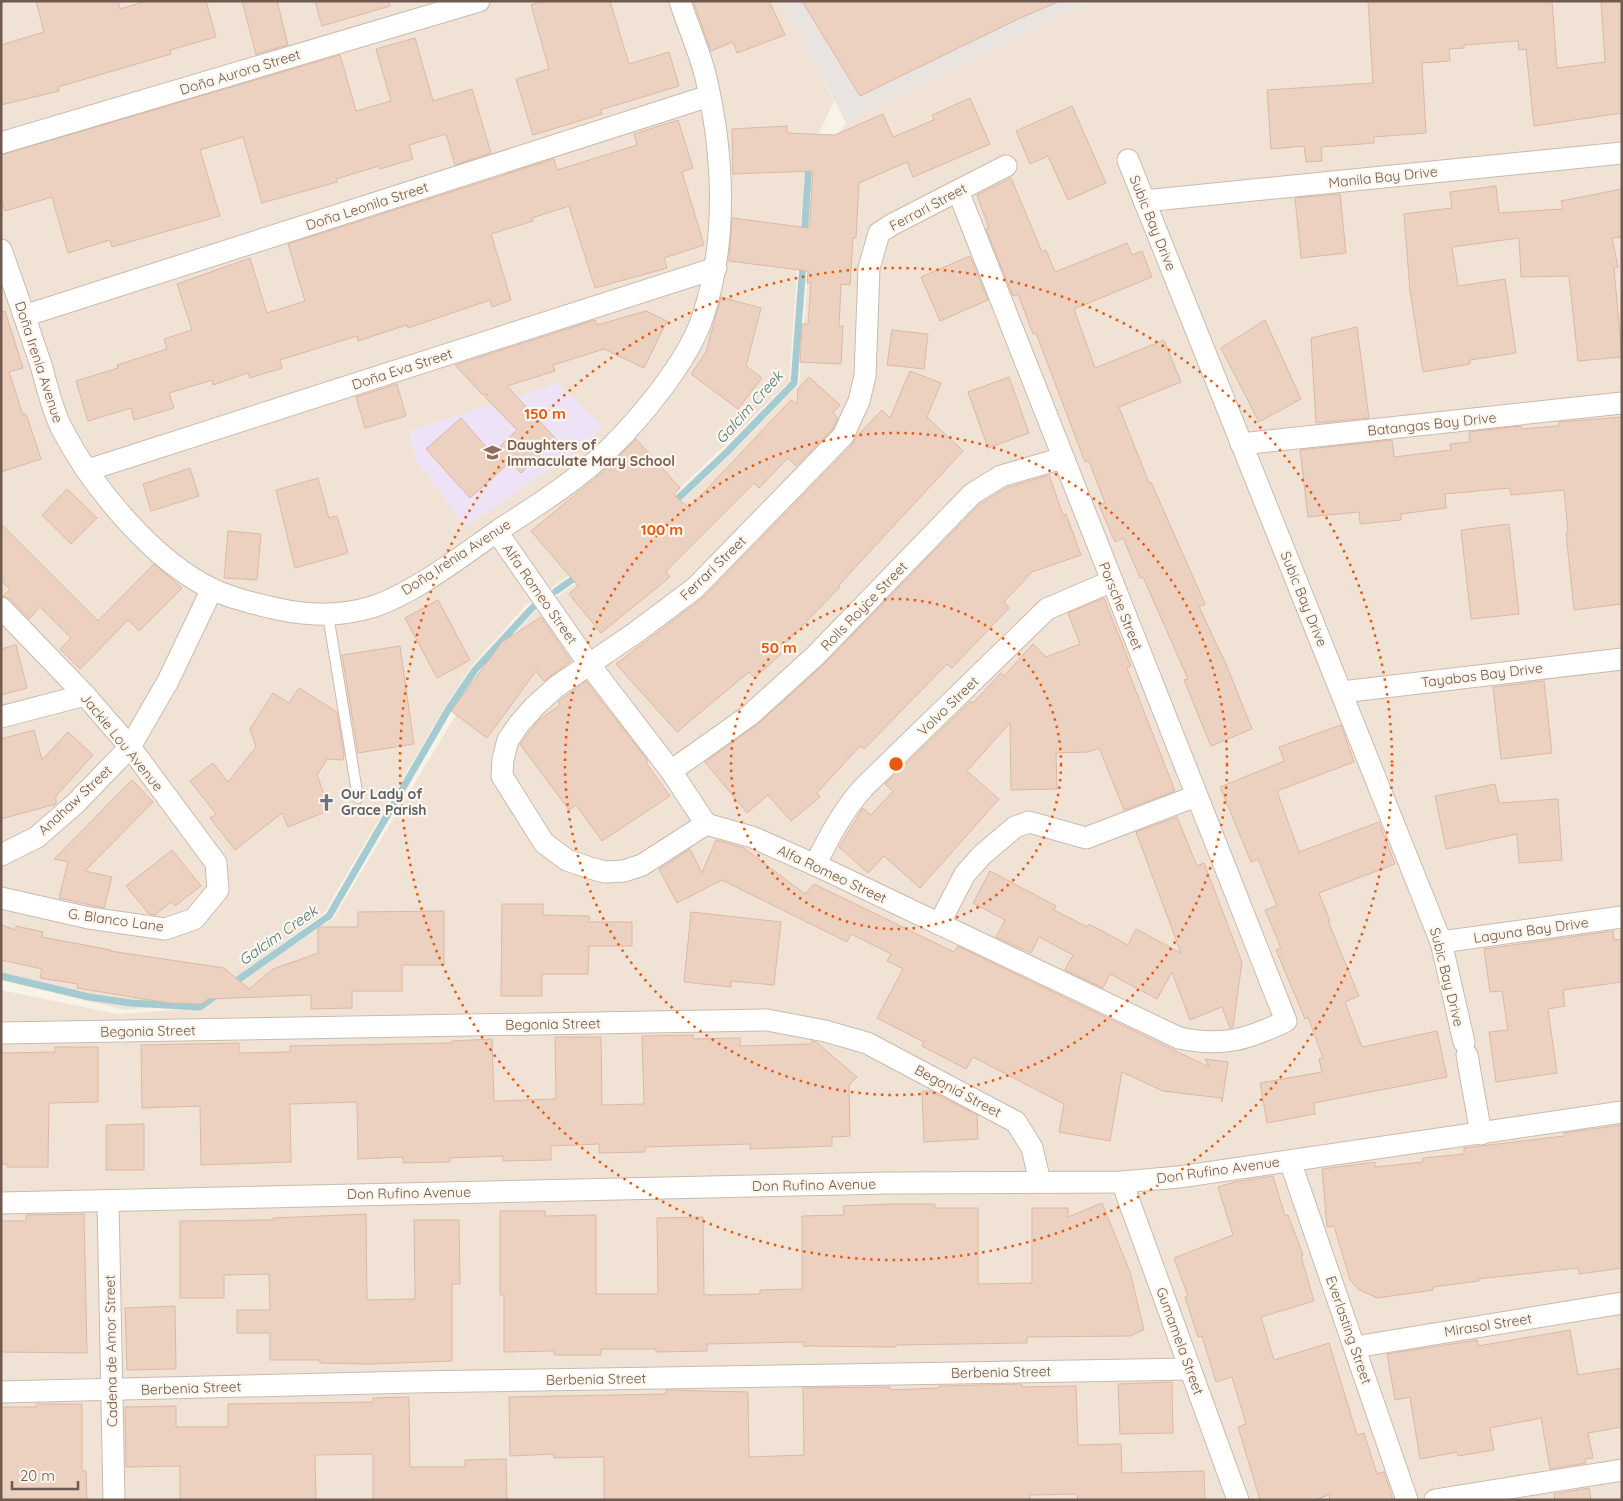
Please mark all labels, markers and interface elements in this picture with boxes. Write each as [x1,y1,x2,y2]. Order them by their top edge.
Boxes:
street label: Doña Aurora Street [177,45,303,99]
street label: Manila Bay Drive [1327,162,1439,192]
street label: Subic Bay Drive [1126,173,1180,273]
street label: Doña Leonila Street [303,178,431,234]
street label: Ferrari Street [886,179,970,235]
street label: Doña Irenia Avenue [11,299,67,425]
street label: Doña Eva Street [349,344,455,394]
water label: Galcim Creek [711,365,788,448]
text: 150 m [524,404,566,423]
street label: Batangas Bay Drive [1367,408,1497,440]
place label: Daughters of Immaculate Mary School [507,436,675,470]
school or university icon: Daughters of Immaculate Mary School [483,443,503,463]
street label: Doña Irenia Avenue [398,515,514,599]
text: 100 m [641,520,683,539]
street label: Ferrari Street [676,532,750,604]
street label: Alfa Romeo Street [499,540,582,648]
street label: Subic Bay Drive [1277,549,1331,649]
street label: Rolls Royce Street [817,557,911,655]
street label: Porsche Street [1095,559,1147,653]
text: 50 m [761,638,797,657]
street label: Tayabas Bay Drive [1420,659,1544,691]
street label: Volvo Street [914,672,983,740]
street label: Jackie Lou Avenue [77,689,167,795]
centre of rings [887,755,905,773]
street label: Anahaw Street [34,761,116,839]
place label: Our Lady of Grace Parish [341,785,426,819]
church icon: Our Lady of Grace Parish [317,792,337,812]
street label: Alfa Romeo Street [774,841,890,907]
water label: Galcim Creek [235,900,323,969]
street label: G. Blanco Lane [67,904,165,936]
street label: Laguna Bay Drive [1472,913,1590,947]
street label: Subic Bay Drive [1426,926,1468,1028]
street label: Begonia Street [505,1014,601,1034]
street label: Begonia Street [100,1021,196,1041]
street label: Begonia Street [912,1061,1005,1121]
street label: Don Rufino Avenue [1155,1152,1281,1188]
street label: Don Rufino Avenue [752,1175,876,1195]
street label: Don Rufino Avenue [347,1183,471,1203]
street label: Cadena de Amor Street [101,1274,121,1427]
street label: Everlasting Street [1322,1274,1376,1387]
street label: Gumamela Street [1152,1285,1208,1398]
street label: Mirasol Street [1443,1309,1533,1341]
street label: Berbenia Street [951,1362,1052,1382]
street label: Berbenia Street [546,1369,647,1389]
street label: Berbenia Street [140,1377,242,1399]
scale bar [12,1458,79,1490]
text: 20 m [20,1466,55,1485]

